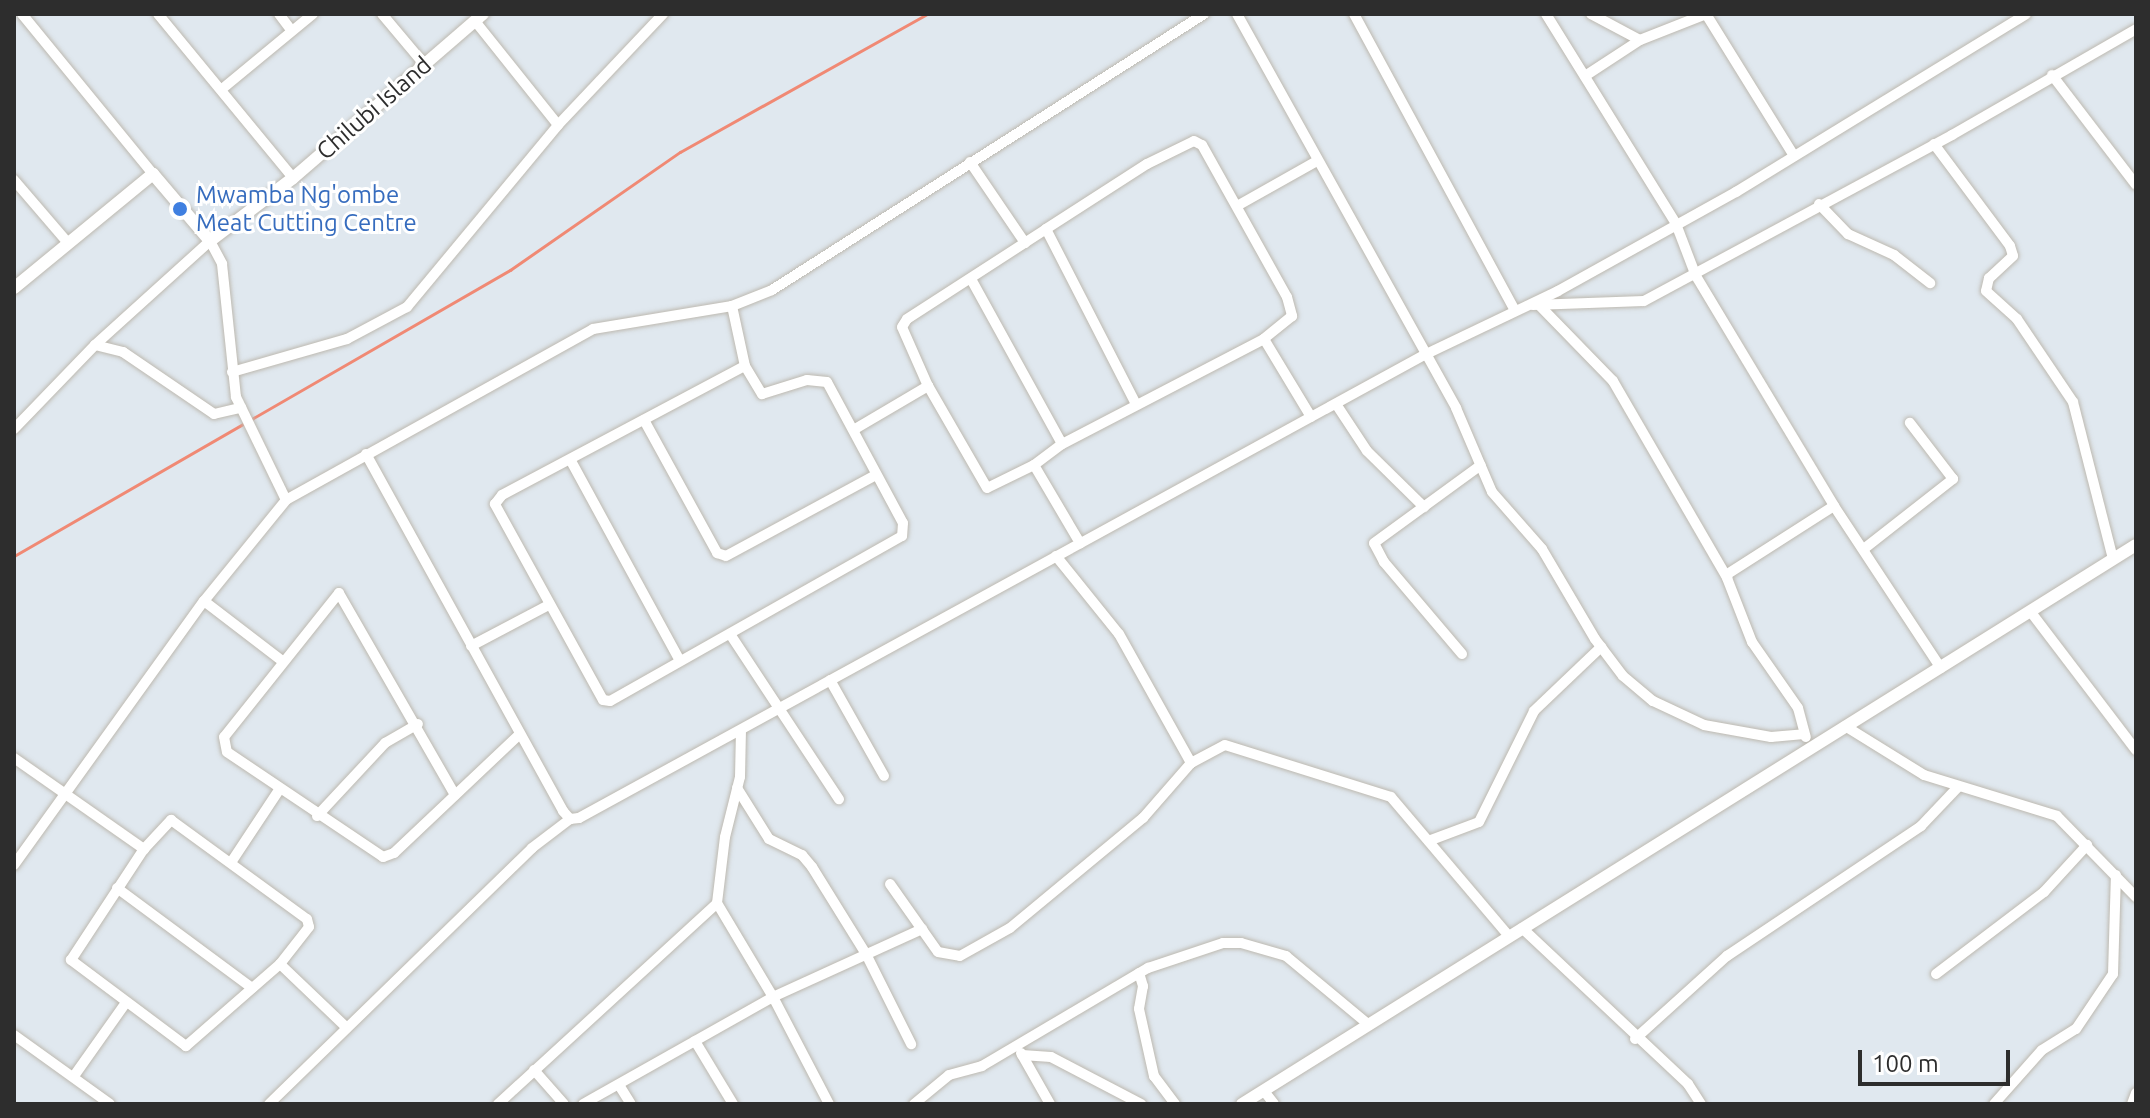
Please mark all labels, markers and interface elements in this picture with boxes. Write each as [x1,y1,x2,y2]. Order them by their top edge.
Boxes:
street label: Chilubi Island [311,50,437,166]
place label: Mwamba Ng'ombe Meat Cutting Centre [196,181,417,237]
marker: Mwamba Ng'ombe Meat Cutting Centre [171,200,189,218]
scale bar [1862,1034,2014,1084]
text: 100 m [1872,1050,1939,1077]

